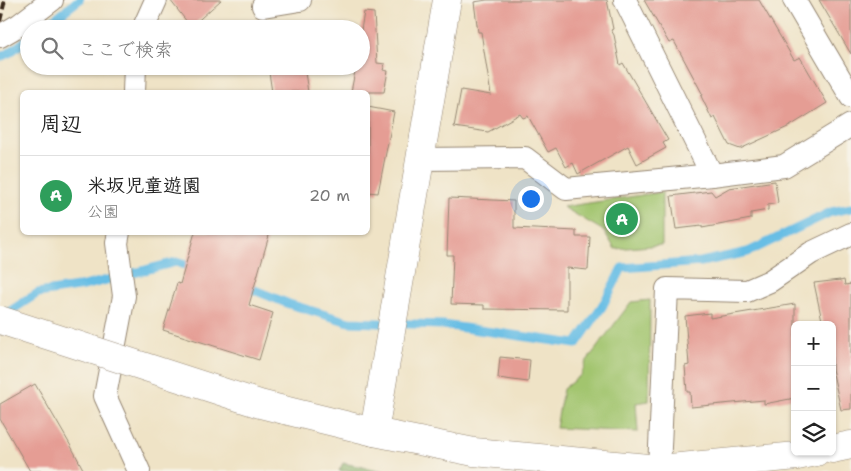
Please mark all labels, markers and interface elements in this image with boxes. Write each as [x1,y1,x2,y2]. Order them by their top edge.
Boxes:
search box [20,20,370,75]
icon: search [38,34,66,62]
text: ここで検索 [78,37,173,62]
text: 周辺 [40,110,82,138]
text: 米坂児童遊園 [87,173,201,198]
text: A [50,185,62,206]
text: 20 m [309,185,350,206]
your location [518,186,544,212]
pin: A [606,200,638,238]
text: 公園 [87,201,119,222]
map controls [791,321,836,456]
button: + [791,321,836,366]
button: − [791,366,836,411]
button: layers [791,411,836,456]

